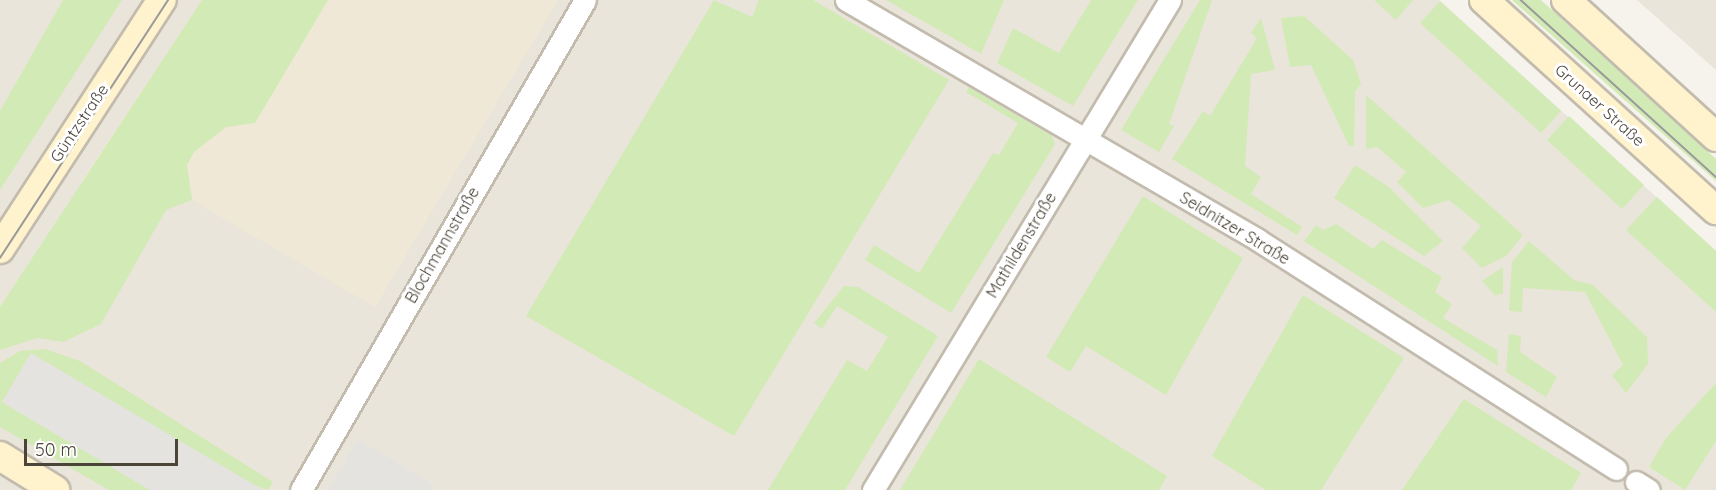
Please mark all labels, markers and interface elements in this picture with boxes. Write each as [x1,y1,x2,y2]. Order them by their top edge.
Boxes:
street label: Grunaer Straße [1551,60,1649,150]
street label: Güntzstraße [46,80,112,166]
street label: Blochmannstraße [401,183,483,307]
street label: Seidnitzer Straße [1176,188,1294,268]
street label: Mathildenstraße [982,189,1060,301]
scale bar [27,427,182,465]
text: 50 m [35,438,77,461]

